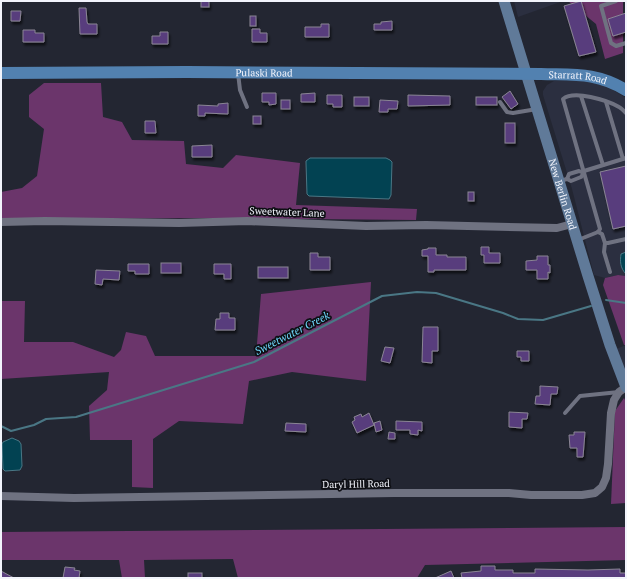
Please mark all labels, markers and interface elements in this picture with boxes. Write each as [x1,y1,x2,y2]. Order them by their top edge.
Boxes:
street label: Pulaski Road [235,66,293,79]
street label: Starratt Road [548,68,609,87]
street label: New Berlin Road [546,157,580,232]
street label: Sweetwater Lane [249,204,325,220]
water label: Sweetwater Creek [252,308,333,358]
street label: Daryl Hill Road [322,477,390,491]

